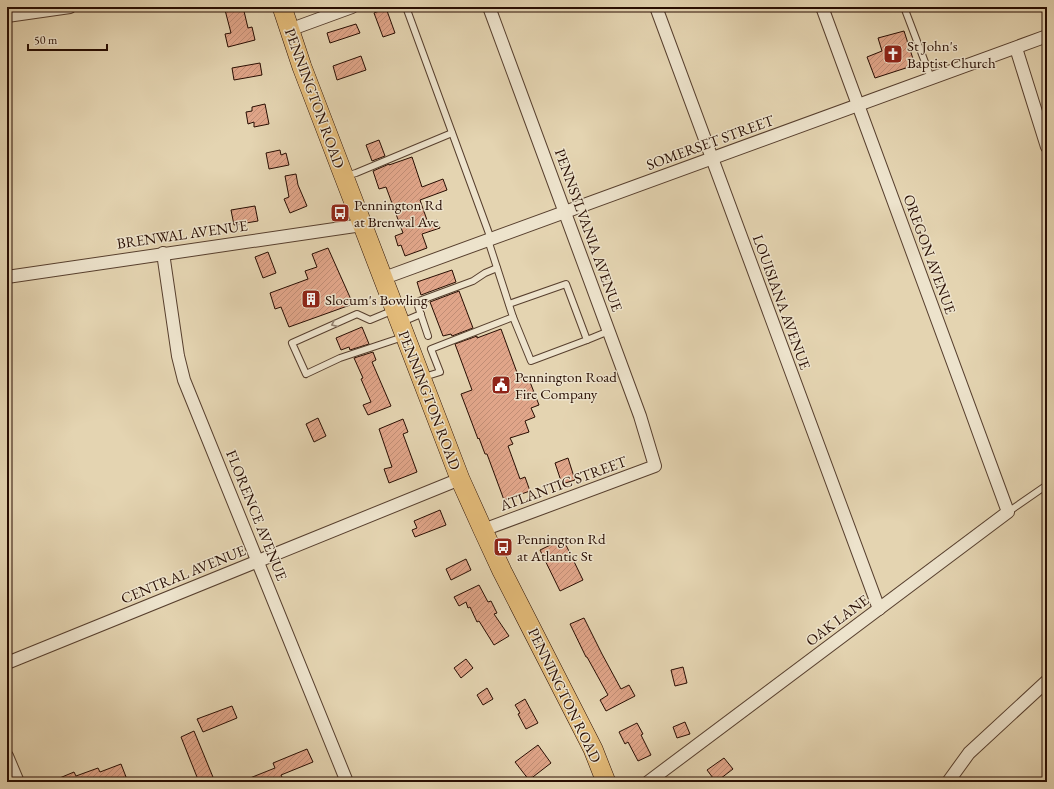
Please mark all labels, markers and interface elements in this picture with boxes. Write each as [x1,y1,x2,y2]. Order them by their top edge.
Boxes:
street label: PENNINGTON ROAD [281,25,349,171]
scale bar [28,26,107,52]
text: 50 m [34,32,58,48]
place label: St John's Baptist Church [907,36,996,72]
church icon: St John's Baptist Church [882,43,904,65]
street label: SOMERSET STREET [644,110,777,174]
street label: PENNSYLVANIA AVENUE [551,146,628,315]
street label: OREGON AVENUE [900,192,961,317]
place label: Pennington Rd at Brenwal Ave [354,195,443,231]
bus stop icon: Pennington Rd at Brenwal Ave [329,202,351,224]
street label: BRENWAL AVENUE [115,215,249,253]
street label: LOUISIANA AVENUE [749,232,815,373]
building icon: Slocum's Bowling [300,288,322,310]
place label: Slocum's Bowling [325,290,428,309]
one-way arrow [331,320,338,328]
street label: PENNINGTON ROAD [395,328,465,472]
place label: Pennington Road Fire Company [515,367,617,403]
public building icon: Pennington Road Fire Company [490,374,512,396]
street label: FLORENCE AVENUE [222,447,292,584]
street label: ATLANTIC STREET [496,451,630,515]
place label: Pennington Rd at Atlantic St [517,529,606,565]
bus stop icon: Pennington Rd at Atlantic St [492,536,514,558]
street label: CENTRAL AVENUE [118,540,249,608]
street label: OAK LANE [802,590,873,650]
street label: PENNINGTON ROAD [524,624,606,766]

